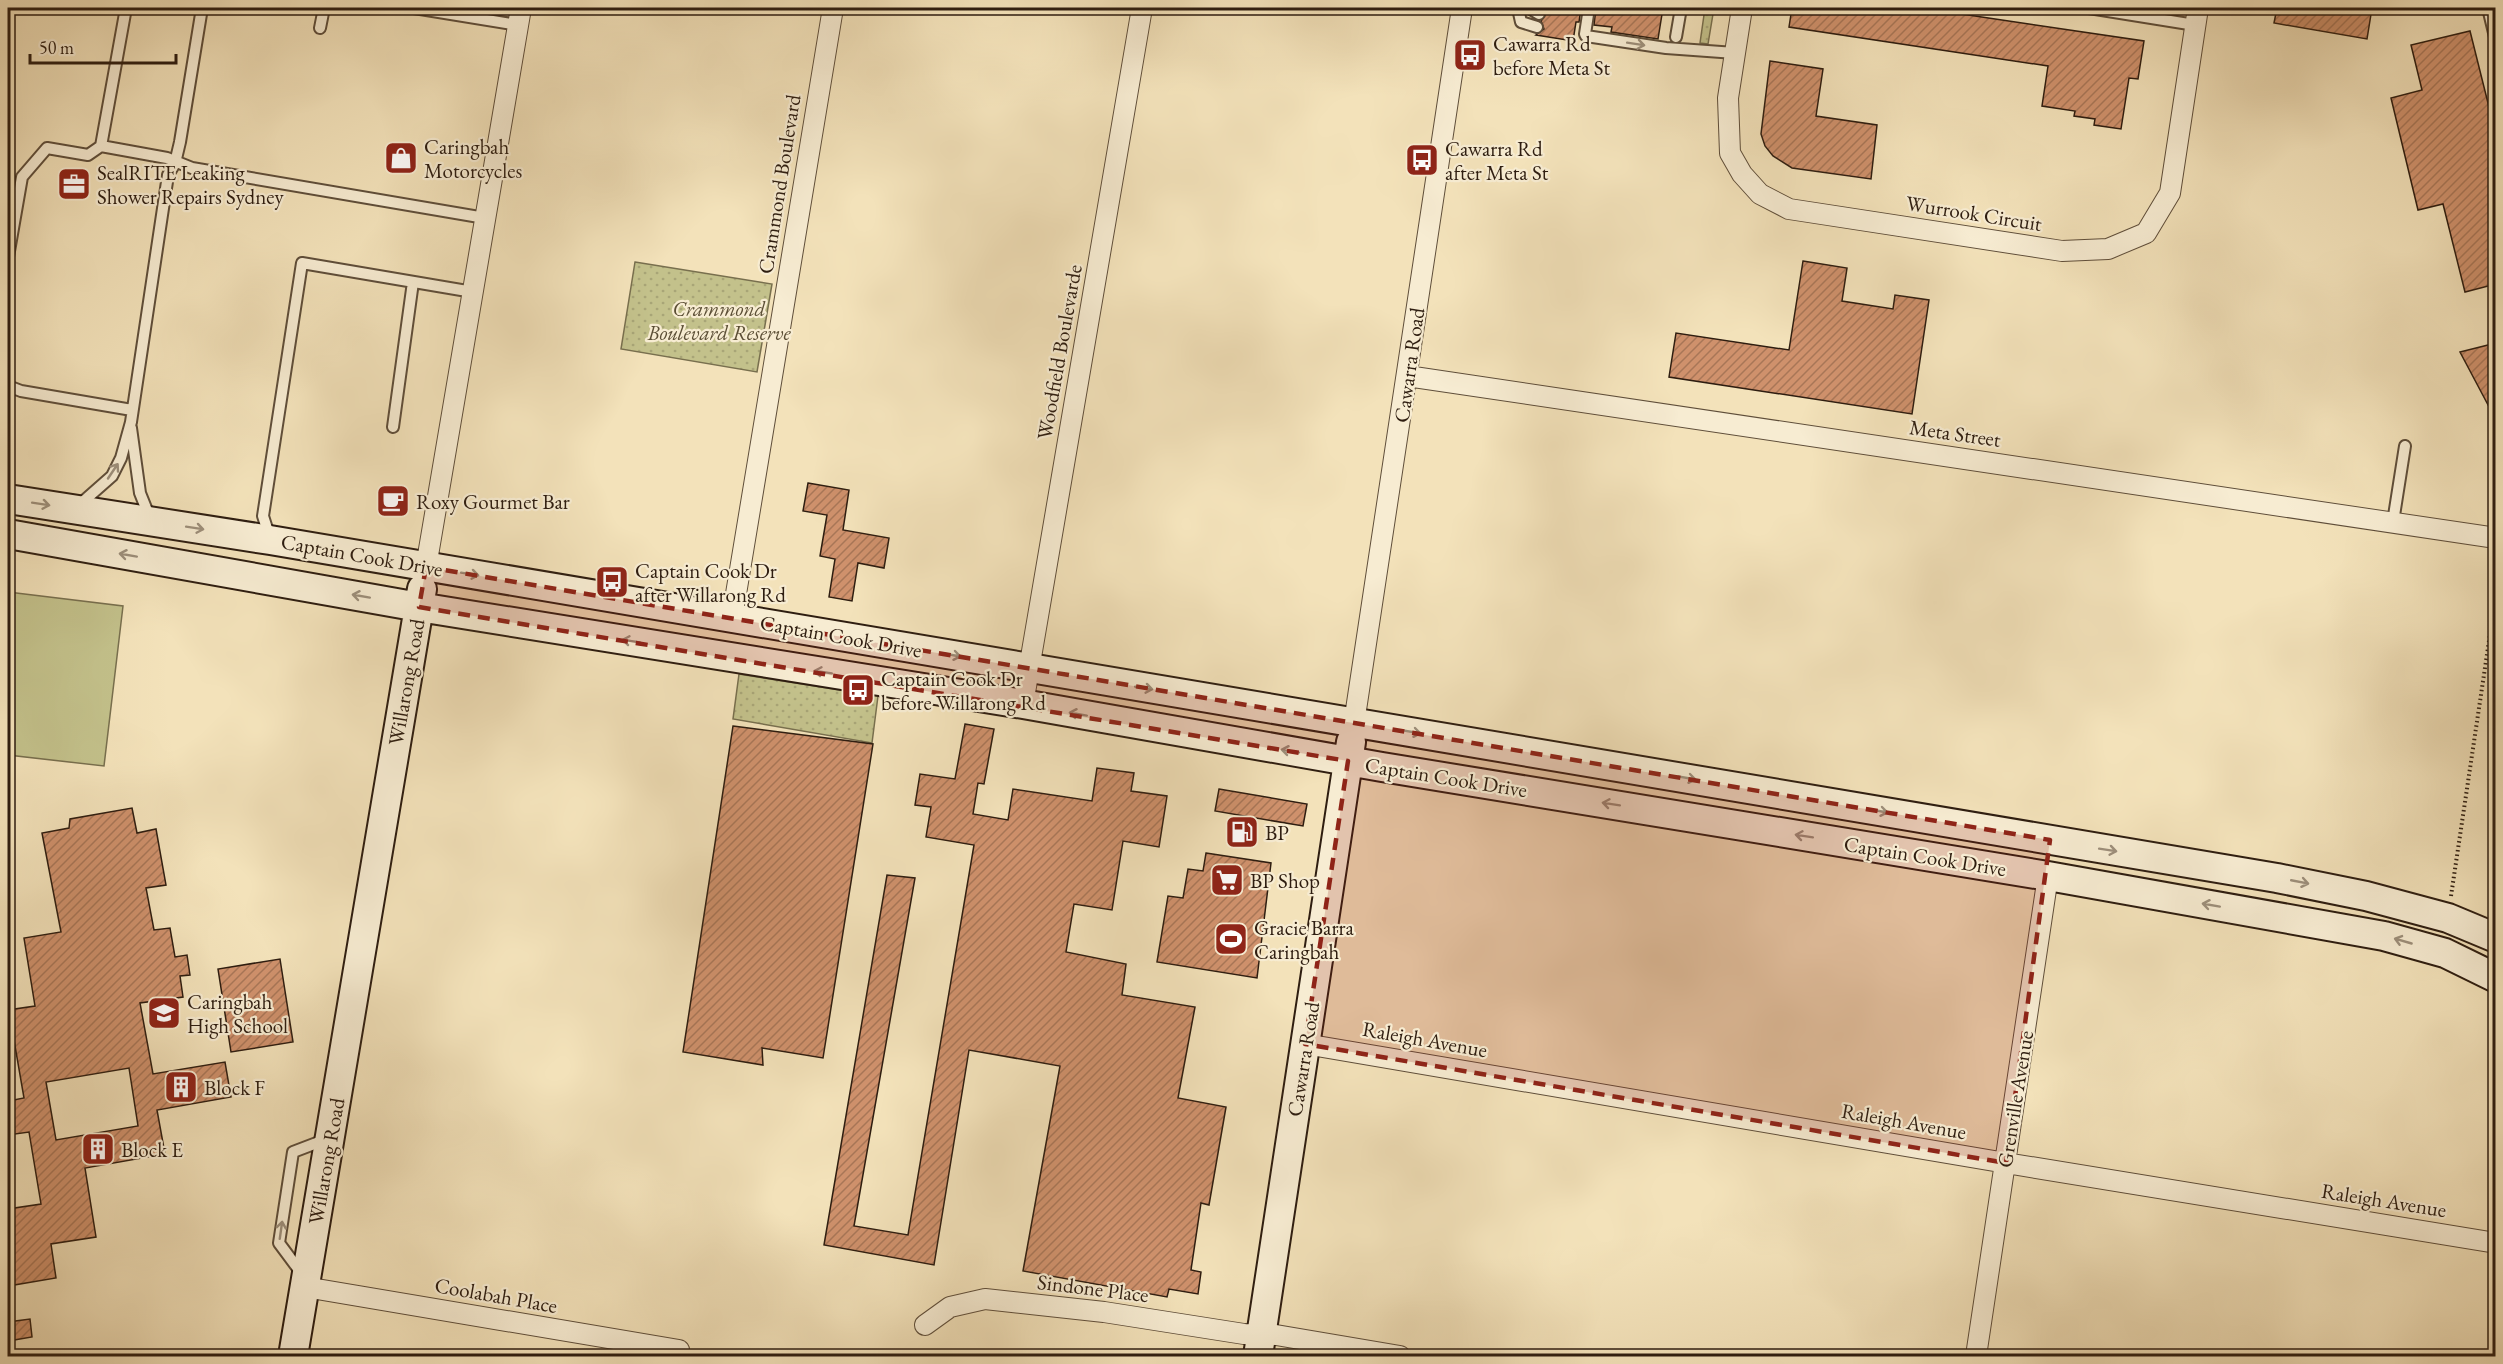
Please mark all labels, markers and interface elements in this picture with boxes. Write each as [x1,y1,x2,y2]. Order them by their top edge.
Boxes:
scale bar [30,27,176,65]
place label: Cawarra Rd before Meta St [1493,30,1611,81]
text: 50 m [39,36,74,59]
bus stop icon: Cawarra Rd before Meta St [1452,37,1488,73]
one-way arrow [1626,38,1645,49]
street label: Crammond Boulevard [751,92,807,276]
place label: Caringbah Motorcycles [424,133,522,184]
place label: Cawarra Rd after Meta St [1445,135,1549,186]
shop icon: Caringbah Motorcycles [383,140,419,176]
bus stop icon: Cawarra Rd after Meta St [1404,142,1440,178]
place label: SealRITE Leaking Shower Repairs Sydney [97,159,284,210]
office icon: SealRITE Leaking Shower Repairs Sydney [56,166,92,202]
street label: Wurrook Circuit [1904,189,2044,237]
street label: Woodfield Boulevarde [1030,262,1088,442]
park label: Crammond Boulevard Reserve [646,295,791,346]
street label: Cawarra Road [1388,305,1430,424]
street label: Meta Street [1908,413,2003,453]
one-way arrow [106,463,119,480]
cafe icon: Roxy Gourmet Bar [375,483,411,519]
place label: Roxy Gourmet Bar [416,488,570,515]
one-way arrow [31,498,50,509]
one-way arrow [184,523,204,534]
street label: Captain Cook Drive [279,527,445,583]
one-way arrow [119,549,138,560]
place label: Captain Cook Dr after Willarong Rd [635,557,786,608]
bus stop icon: Captain Cook Dr after Willarong Rd [594,564,630,600]
one-way arrow [460,569,479,580]
one-way arrow [352,590,372,601]
street label: Captain Cook Drive [758,608,924,664]
street label: Willarong Road [382,616,430,747]
one-way arrow [621,635,641,646]
one-way arrow [942,650,961,661]
place label: Captain Cook Dr before Willarong Rd [881,665,1046,716]
one-way arrow [814,666,833,677]
bus stop icon: Captain Cook Dr before Willarong Rd [840,672,876,708]
one-way arrow [1134,682,1154,693]
one-way arrow [1068,708,1088,719]
one-way arrow [1401,727,1421,738]
one-way arrow [1281,745,1301,756]
street label: Captain Cook Drive [1363,751,1529,803]
one-way arrow [1677,773,1696,784]
one-way arrow [1602,799,1622,810]
one-way arrow [1869,806,1889,817]
fuel station icon: BP [1224,814,1260,850]
place label: BP [1265,819,1289,846]
one-way arrow [1794,830,1814,841]
street label: Captain Cook Drive [1842,830,2008,882]
one-way arrow [2097,844,2117,855]
supermarket icon: BP Shop [1209,862,1245,898]
place label: BP Shop [1250,867,1320,894]
one-way arrow [2290,877,2309,888]
one-way arrow [2202,899,2221,910]
place label: Gracie Barra Caringbah [1254,914,1355,965]
sports icon: Gracie Barra Caringbah [1213,921,1249,957]
one-way arrow [2393,935,2412,947]
place label: Caringbah High School [187,988,288,1039]
school or university icon: Caringbah High School [146,995,182,1031]
street label: Cawarra Road [1281,999,1325,1118]
street label: Raleigh Avenue [1361,1015,1489,1063]
street label: Grenville Avenue [1991,1029,2039,1169]
building icon: Block F [163,1069,199,1105]
place label: Block F [204,1074,265,1101]
street label: Willarong Road [302,1095,350,1226]
street label: Raleigh Avenue [1840,1097,1968,1145]
building icon: Block E [80,1131,116,1167]
place label: Block E [121,1136,183,1163]
street label: Raleigh Avenue [2320,1177,2448,1223]
one-way arrow [276,1220,287,1240]
street label: Sindone Place [1036,1268,1150,1308]
street label: Coolabah Place [433,1271,559,1319]

